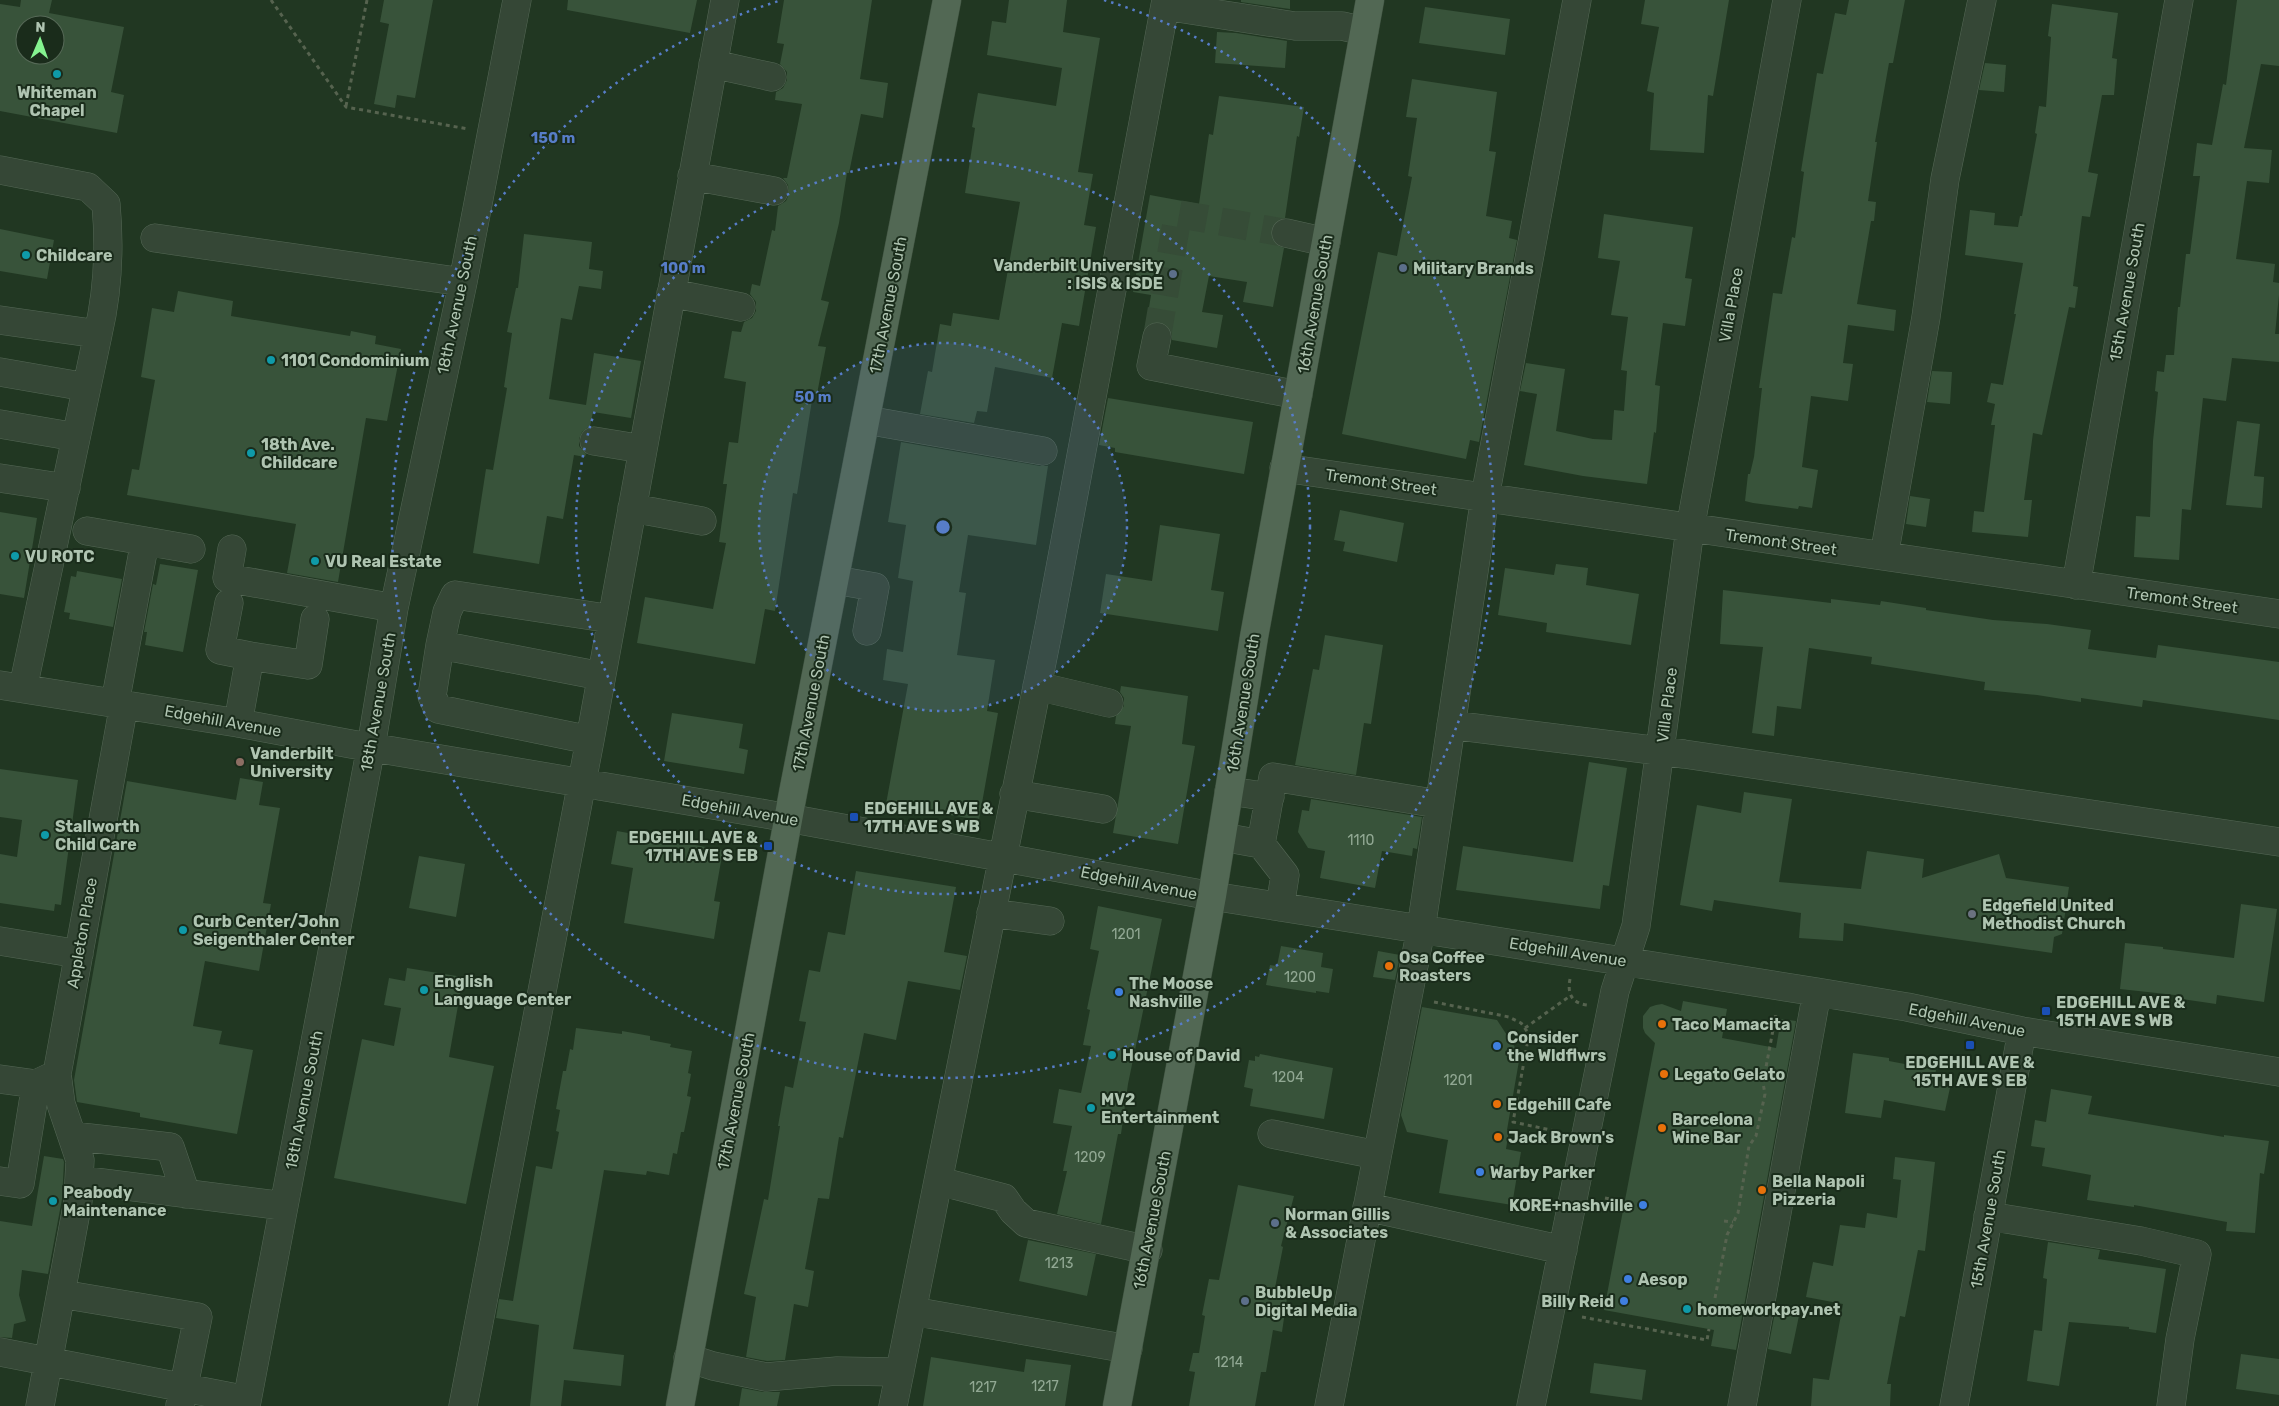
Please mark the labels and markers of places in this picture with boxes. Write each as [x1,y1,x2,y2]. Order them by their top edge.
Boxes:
marker: Whiteman Chapel [51,68,63,80]
place label: Whiteman Chapel [17,83,97,120]
place label: Childcare [36,246,112,265]
marker: Childcare [20,249,32,261]
place label: Vanderbilt University : ISIS & ISDE [993,256,1163,293]
place label: Military Brands [1413,259,1534,278]
marker: Military Brands [1397,262,1409,274]
marker: Vanderbilt University : ISIS & ISDE [1167,268,1179,280]
place label: 1101 Condominium [281,351,429,370]
marker: 1101 Condominium [265,354,277,366]
place label: 18th Ave. Childcare [261,435,337,472]
marker: 18th Ave. Childcare [245,447,257,459]
centre of rings [934,518,952,536]
place label: VU ROTC [25,547,94,566]
marker: VU ROTC [9,550,21,562]
place label: VU Real Estate [325,552,442,571]
marker: VU Real Estate [309,555,321,567]
place label: Vanderbilt University [250,744,334,781]
marker: Vanderbilt University [234,756,246,768]
place label: EDGEHILL AVE & 17TH AVE S WB [864,799,994,836]
marker: EDGEHILL AVE & 17TH AVE S WB [848,811,860,823]
place label: Stallworth Child Care [55,817,140,854]
place label: EDGEHILL AVE & 17TH AVE S EB [629,828,758,865]
marker: Stallworth Child Care [39,829,51,841]
marker: EDGEHILL AVE & 17TH AVE S EB [762,840,774,852]
place label: Edgefield United Methodist Church [1982,896,2126,933]
marker: Edgefield United Methodist Church [1966,908,1978,920]
place label: Curb Center/John Seigenthaler Center [193,912,355,949]
marker: Curb Center/John Seigenthaler Center [177,924,189,936]
place label: Osa Coffee Roasters [1399,948,1485,985]
marker: Osa Coffee Roasters [1383,960,1395,972]
place label: English Language Center [434,972,572,1009]
place label: The Moose Nashville [1129,974,1213,1011]
marker: English Language Center [418,984,430,996]
marker: The Moose Nashville [1113,986,1125,998]
place label: EDGEHILL AVE & 15TH AVE S WB [2056,993,2186,1030]
marker: EDGEHILL AVE & 15TH AVE S WB [2040,1005,2052,1017]
place label: Taco Mamacita [1672,1015,1790,1034]
marker: Taco Mamacita [1656,1018,1668,1030]
place label: Consider the Wldflwrs [1507,1028,1607,1065]
marker: EDGEHILL AVE & 15TH AVE S EB [1964,1039,1976,1051]
marker: Consider the Wldflwrs [1491,1040,1503,1052]
place label: House of David [1122,1046,1240,1065]
marker: House of David [1106,1049,1118,1061]
place label: EDGEHILL AVE & 15TH AVE S EB [1905,1053,2035,1090]
place label: Legato Gelato [1674,1065,1786,1084]
marker: Legato Gelato [1658,1068,1670,1080]
place label: MV2 Entertainment [1101,1090,1220,1127]
place label: Edgehill Cafe [1507,1095,1612,1114]
marker: Edgehill Cafe [1491,1098,1503,1110]
marker: MV2 Entertainment [1085,1102,1097,1114]
place label: Barcelona Wine Bar [1672,1110,1753,1147]
marker: Barcelona Wine Bar [1656,1122,1668,1134]
place label: Jack Brown's [1508,1128,1614,1147]
marker: Jack Brown's [1492,1131,1504,1143]
place label: Warby Parker [1490,1163,1596,1182]
marker: Warby Parker [1474,1166,1486,1178]
place label: Bella Napoli Pizzeria [1772,1172,1865,1209]
place label: Peabody Maintenance [63,1183,166,1220]
marker: Bella Napoli Pizzeria [1756,1184,1768,1196]
marker: Peabody Maintenance [47,1195,59,1207]
place label: KORE+nashville [1509,1196,1633,1215]
marker: KORE+nashville [1637,1199,1649,1211]
place label: Norman Gillis & Associates [1285,1205,1390,1242]
marker: Norman Gillis & Associates [1269,1217,1281,1229]
place label: Aesop [1638,1270,1688,1289]
marker: Aesop [1622,1273,1634,1285]
place label: BubbleUp Digital Media [1255,1283,1358,1320]
place label: Billy Reid [1541,1292,1614,1311]
marker: BubbleUp Digital Media [1239,1295,1251,1307]
marker: Billy Reid [1618,1295,1630,1307]
place label: homeworkpay.net [1697,1300,1841,1319]
marker: homeworkpay.net [1681,1303,1693,1315]

